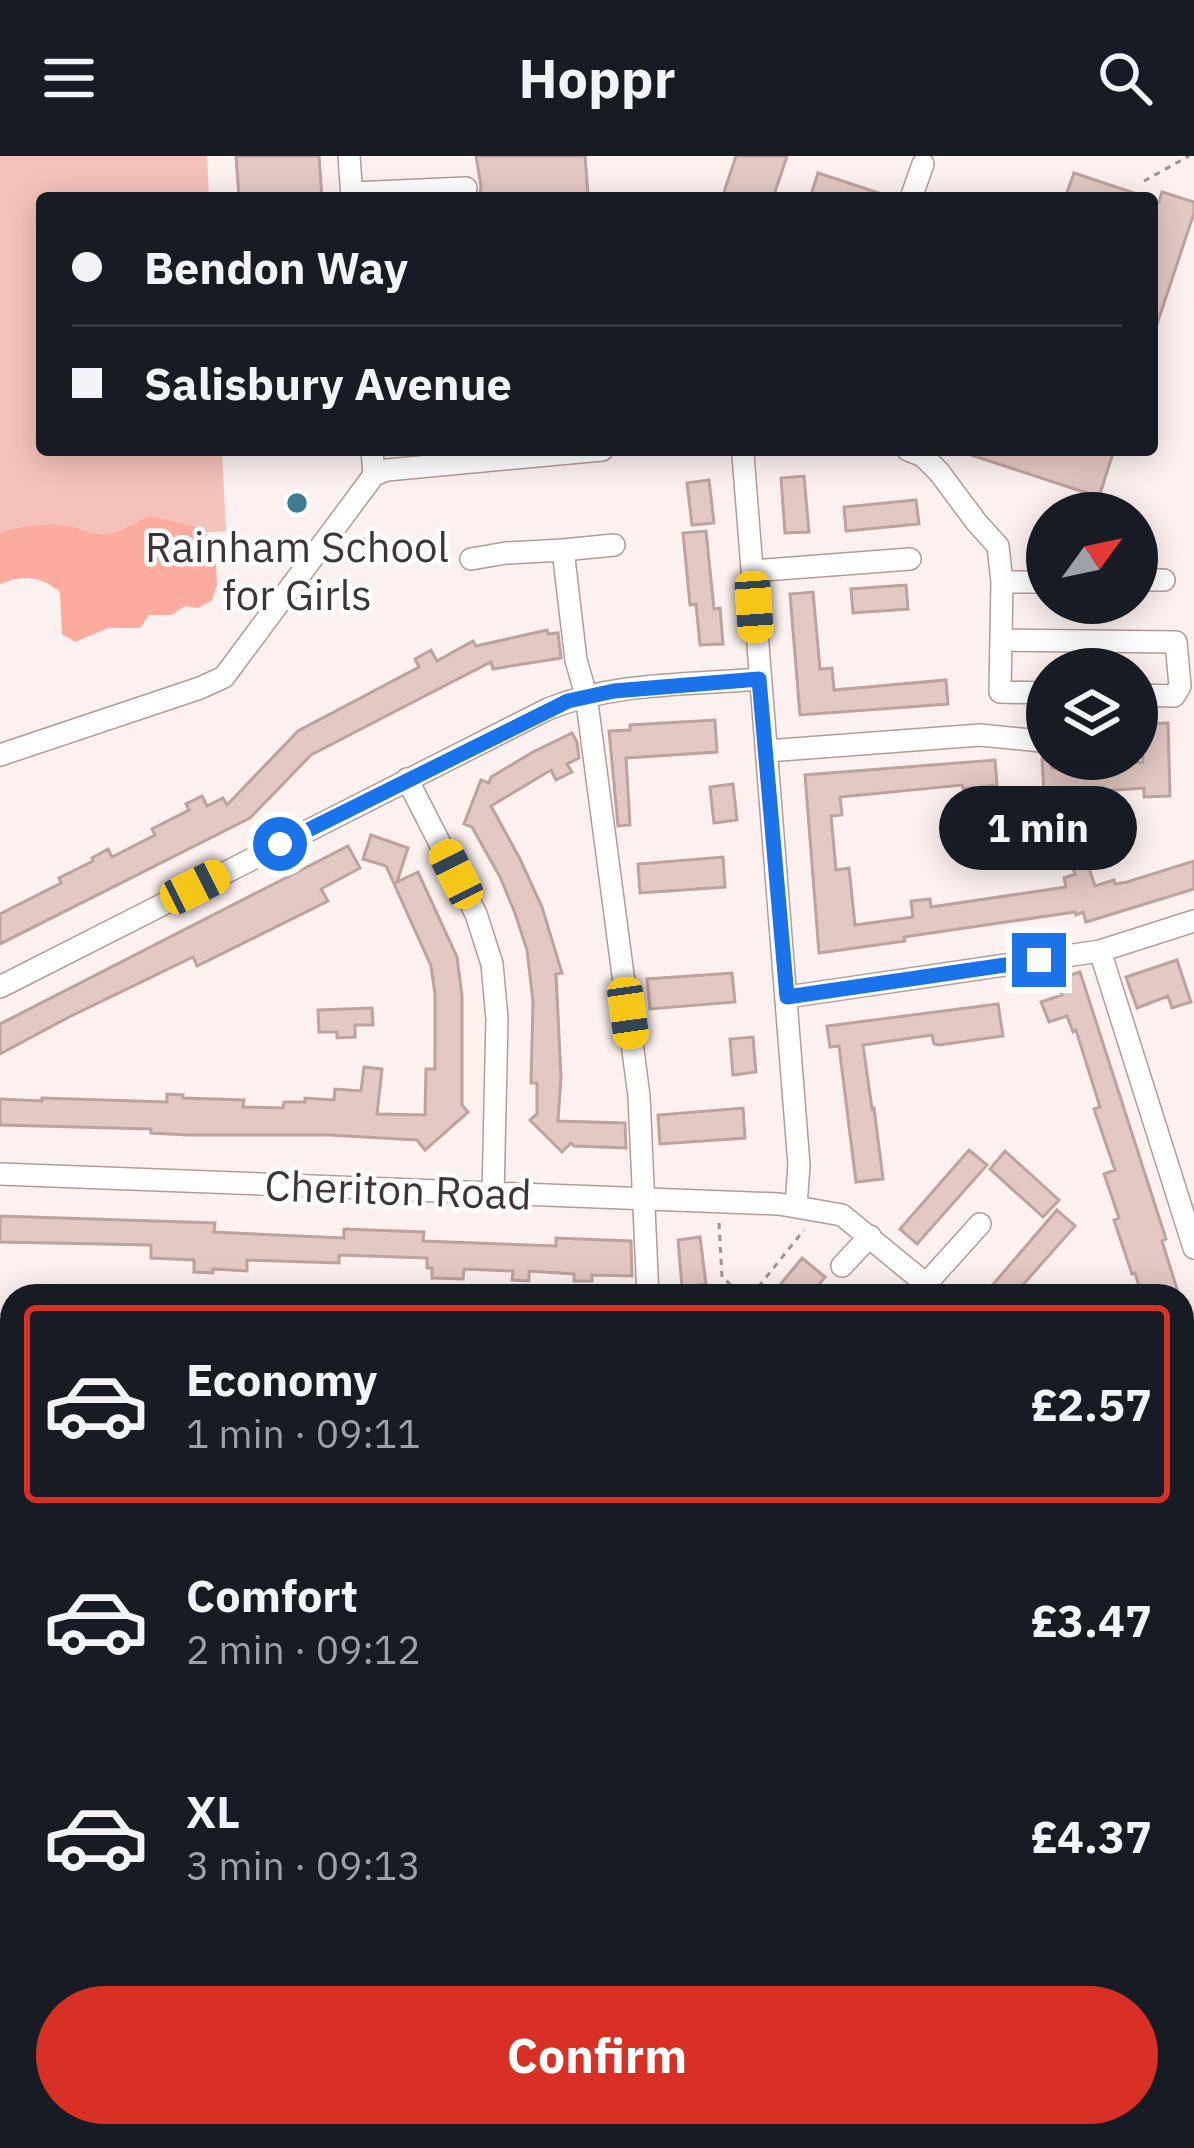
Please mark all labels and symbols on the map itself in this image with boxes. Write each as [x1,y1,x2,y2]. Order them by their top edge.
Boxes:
marker: Rainham School for Girls [284,490,310,516]
north arrow [1026,492,1158,624]
place label: Rainham School for Girls [145,519,449,622]
car [734,570,774,644]
callout: 1 min [940,786,1138,870]
route start [253,817,307,871]
car [424,834,488,914]
car [155,855,235,919]
route end [1012,933,1066,987]
car [605,975,651,1051]
street label: Cheriton Road [263,1157,533,1222]

